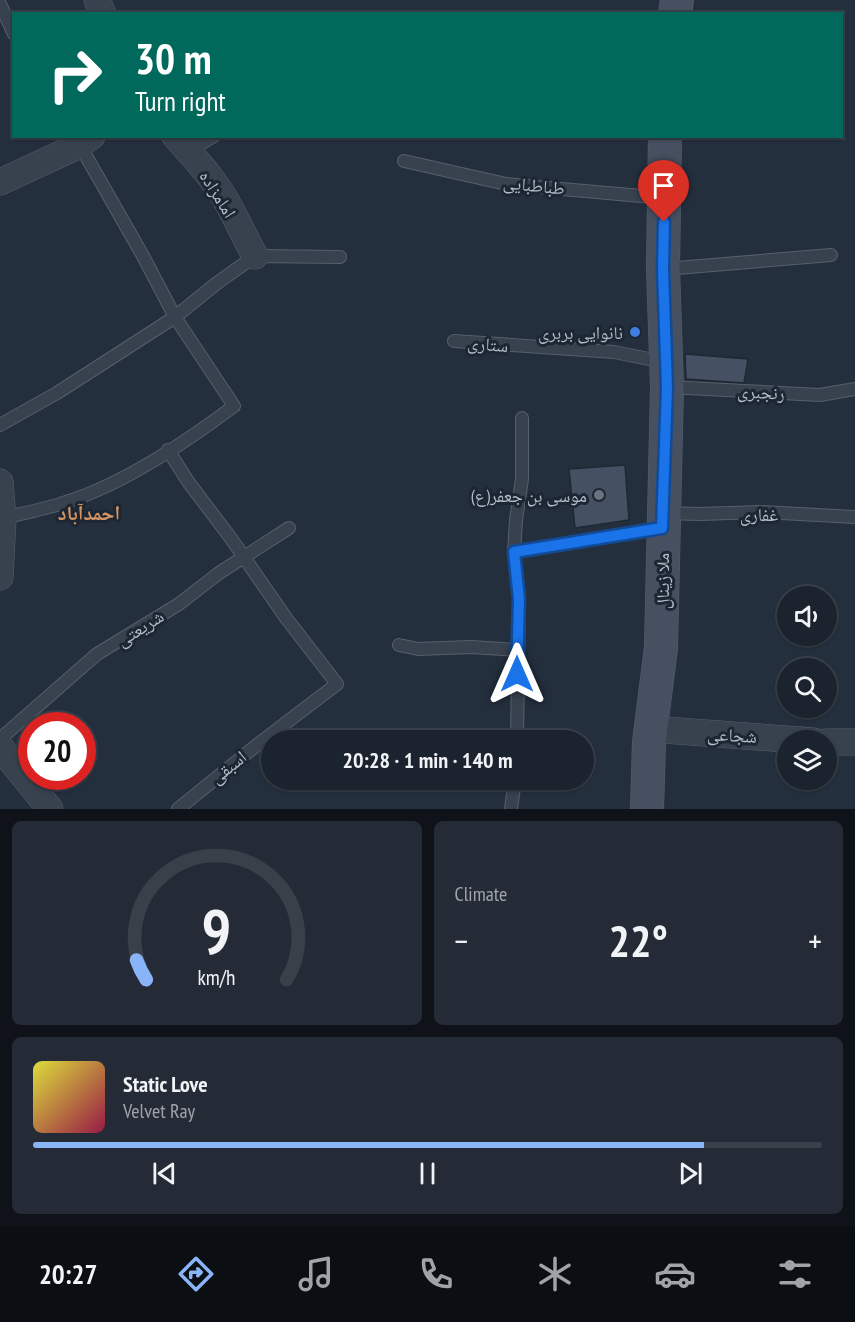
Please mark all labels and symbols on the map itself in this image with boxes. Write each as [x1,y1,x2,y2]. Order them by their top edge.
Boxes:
pin [638,160,689,222]
street label: امامزاده [195,166,241,222]
street label: طباطبایی [502,170,566,200]
place label: نانوایی بربری [538,321,623,344]
marker: نانوایی بربری [628,325,642,339]
street label: ستاری [467,331,509,357]
street label: رنجبری [737,379,785,405]
place label: موسی بن جعفر(ع) [471,484,587,507]
marker: موسی بن جعفر(ع) [592,488,606,502]
district label: احمدآباد [58,500,120,526]
street label: غفاری [740,503,778,526]
street label: ملا زینال [651,553,674,609]
street label: شریعتی [112,605,168,651]
position arrow [485,642,549,706]
speed limit sign: 20 [18,712,96,790]
street label: شجاعی [707,722,757,748]
street label: اسبقی [205,745,251,789]

